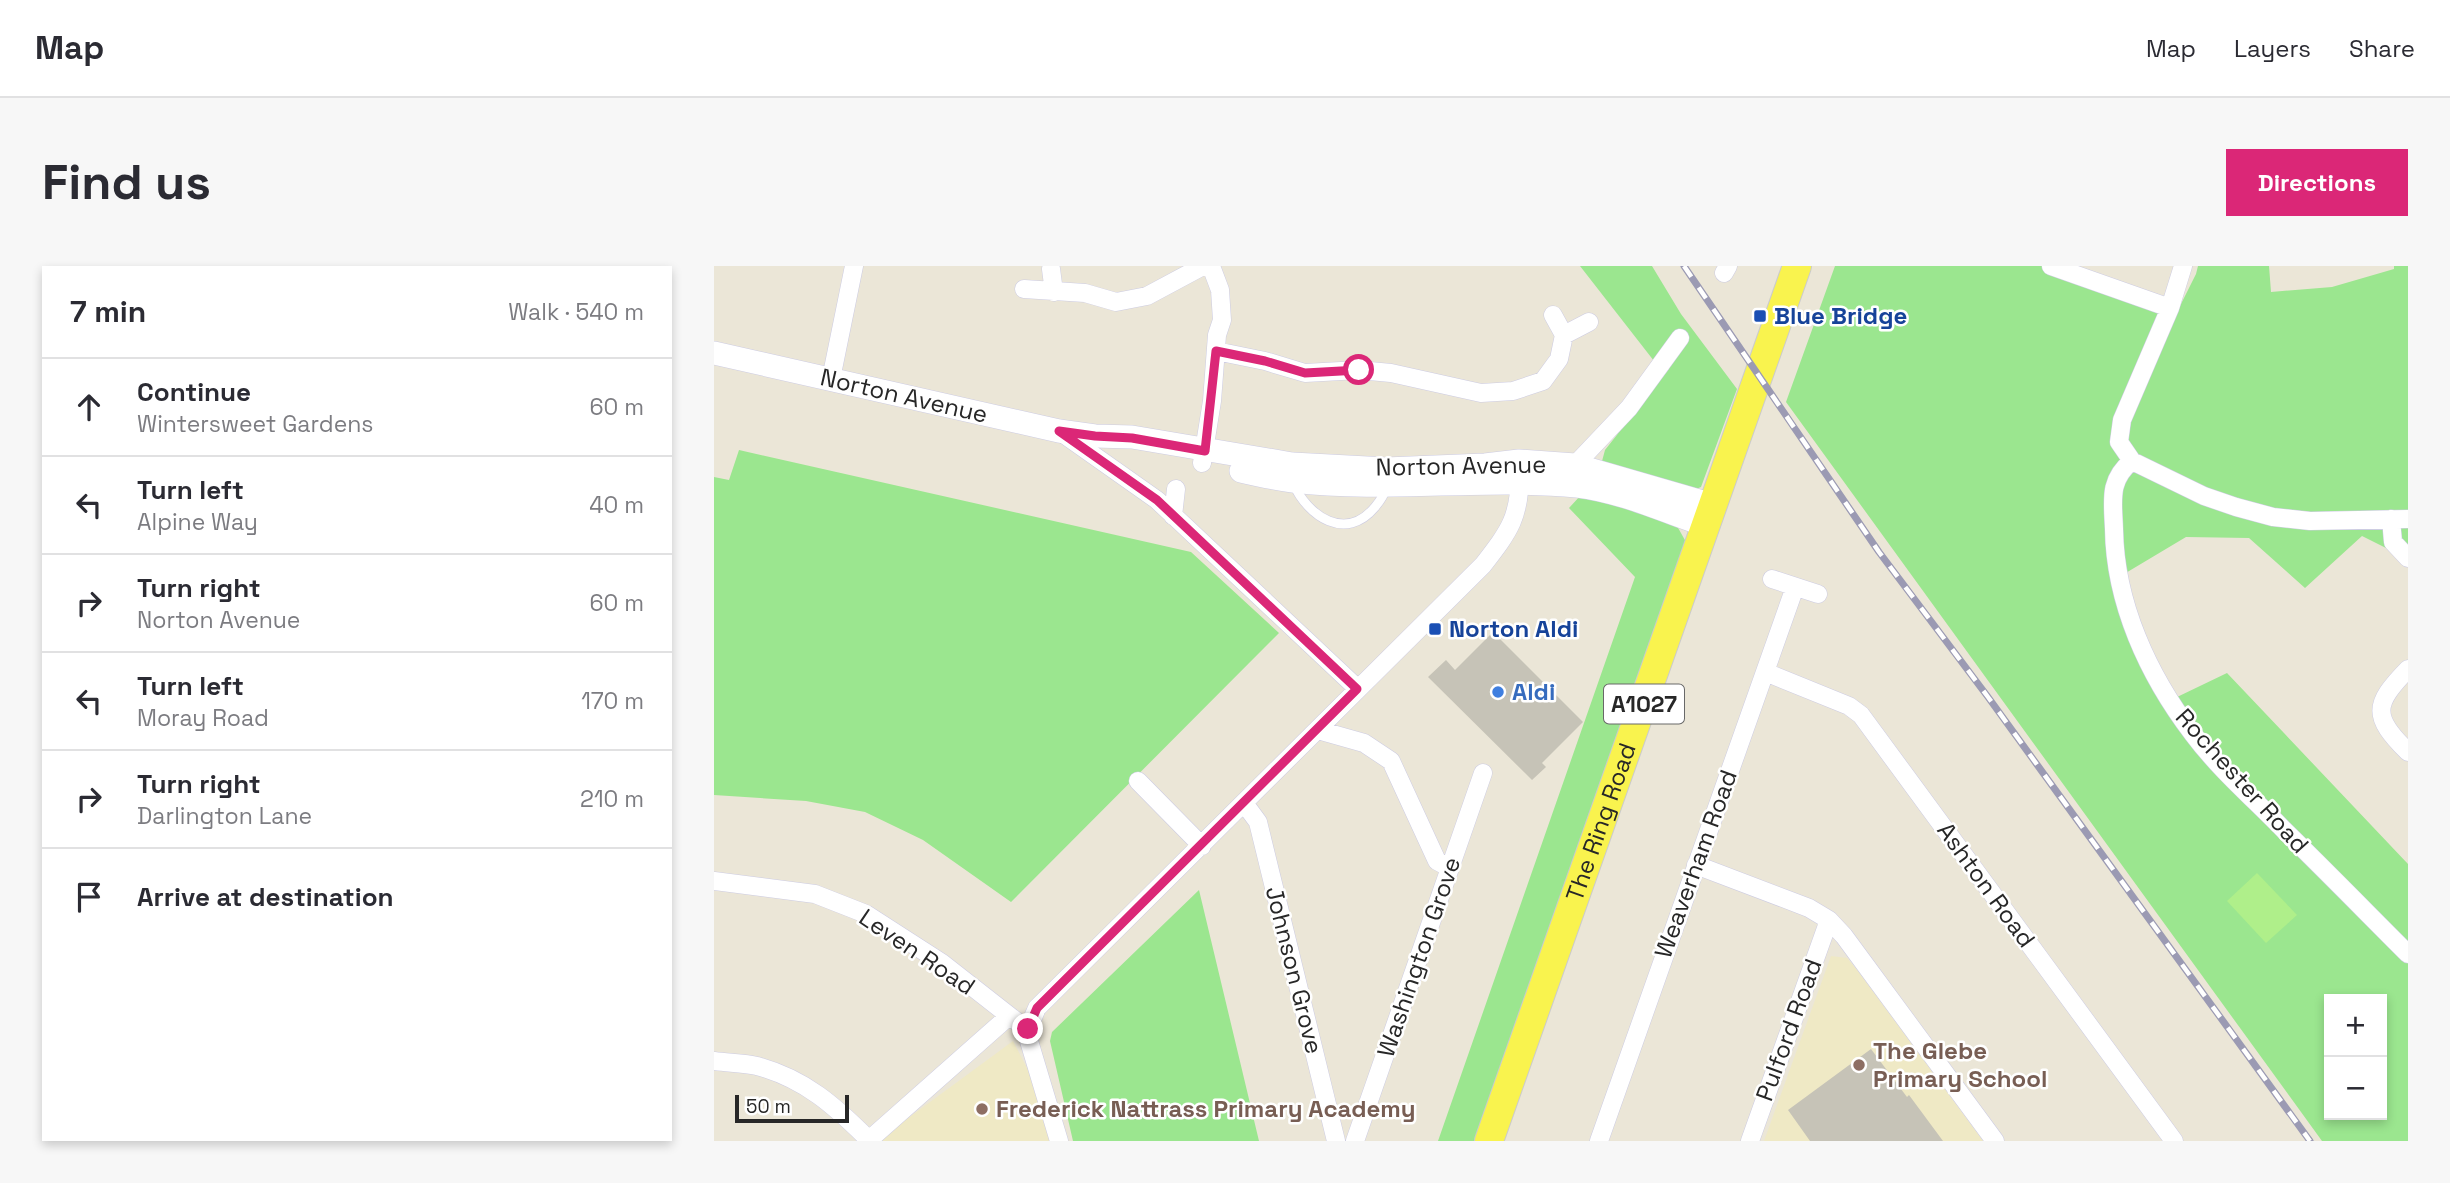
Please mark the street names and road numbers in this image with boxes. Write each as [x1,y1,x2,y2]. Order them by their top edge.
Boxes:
street label: Norton Avenue [818,361,991,430]
street label: Norton Avenue [1375,449,1547,482]
road number: A1027 [1604,684,1684,724]
street label: Rochester Road [2169,702,2316,860]
street label: The Ring Road [1559,739,1643,905]
street label: Weaverham Road [1647,766,1744,962]
street label: Ashton Road [1931,816,2042,953]
street label: Washington Grove [1370,853,1467,1061]
street label: Johnson Grove [1259,883,1330,1057]
street label: Leven Road [853,901,981,1002]
street label: Pulford Road [1748,955,1829,1105]

